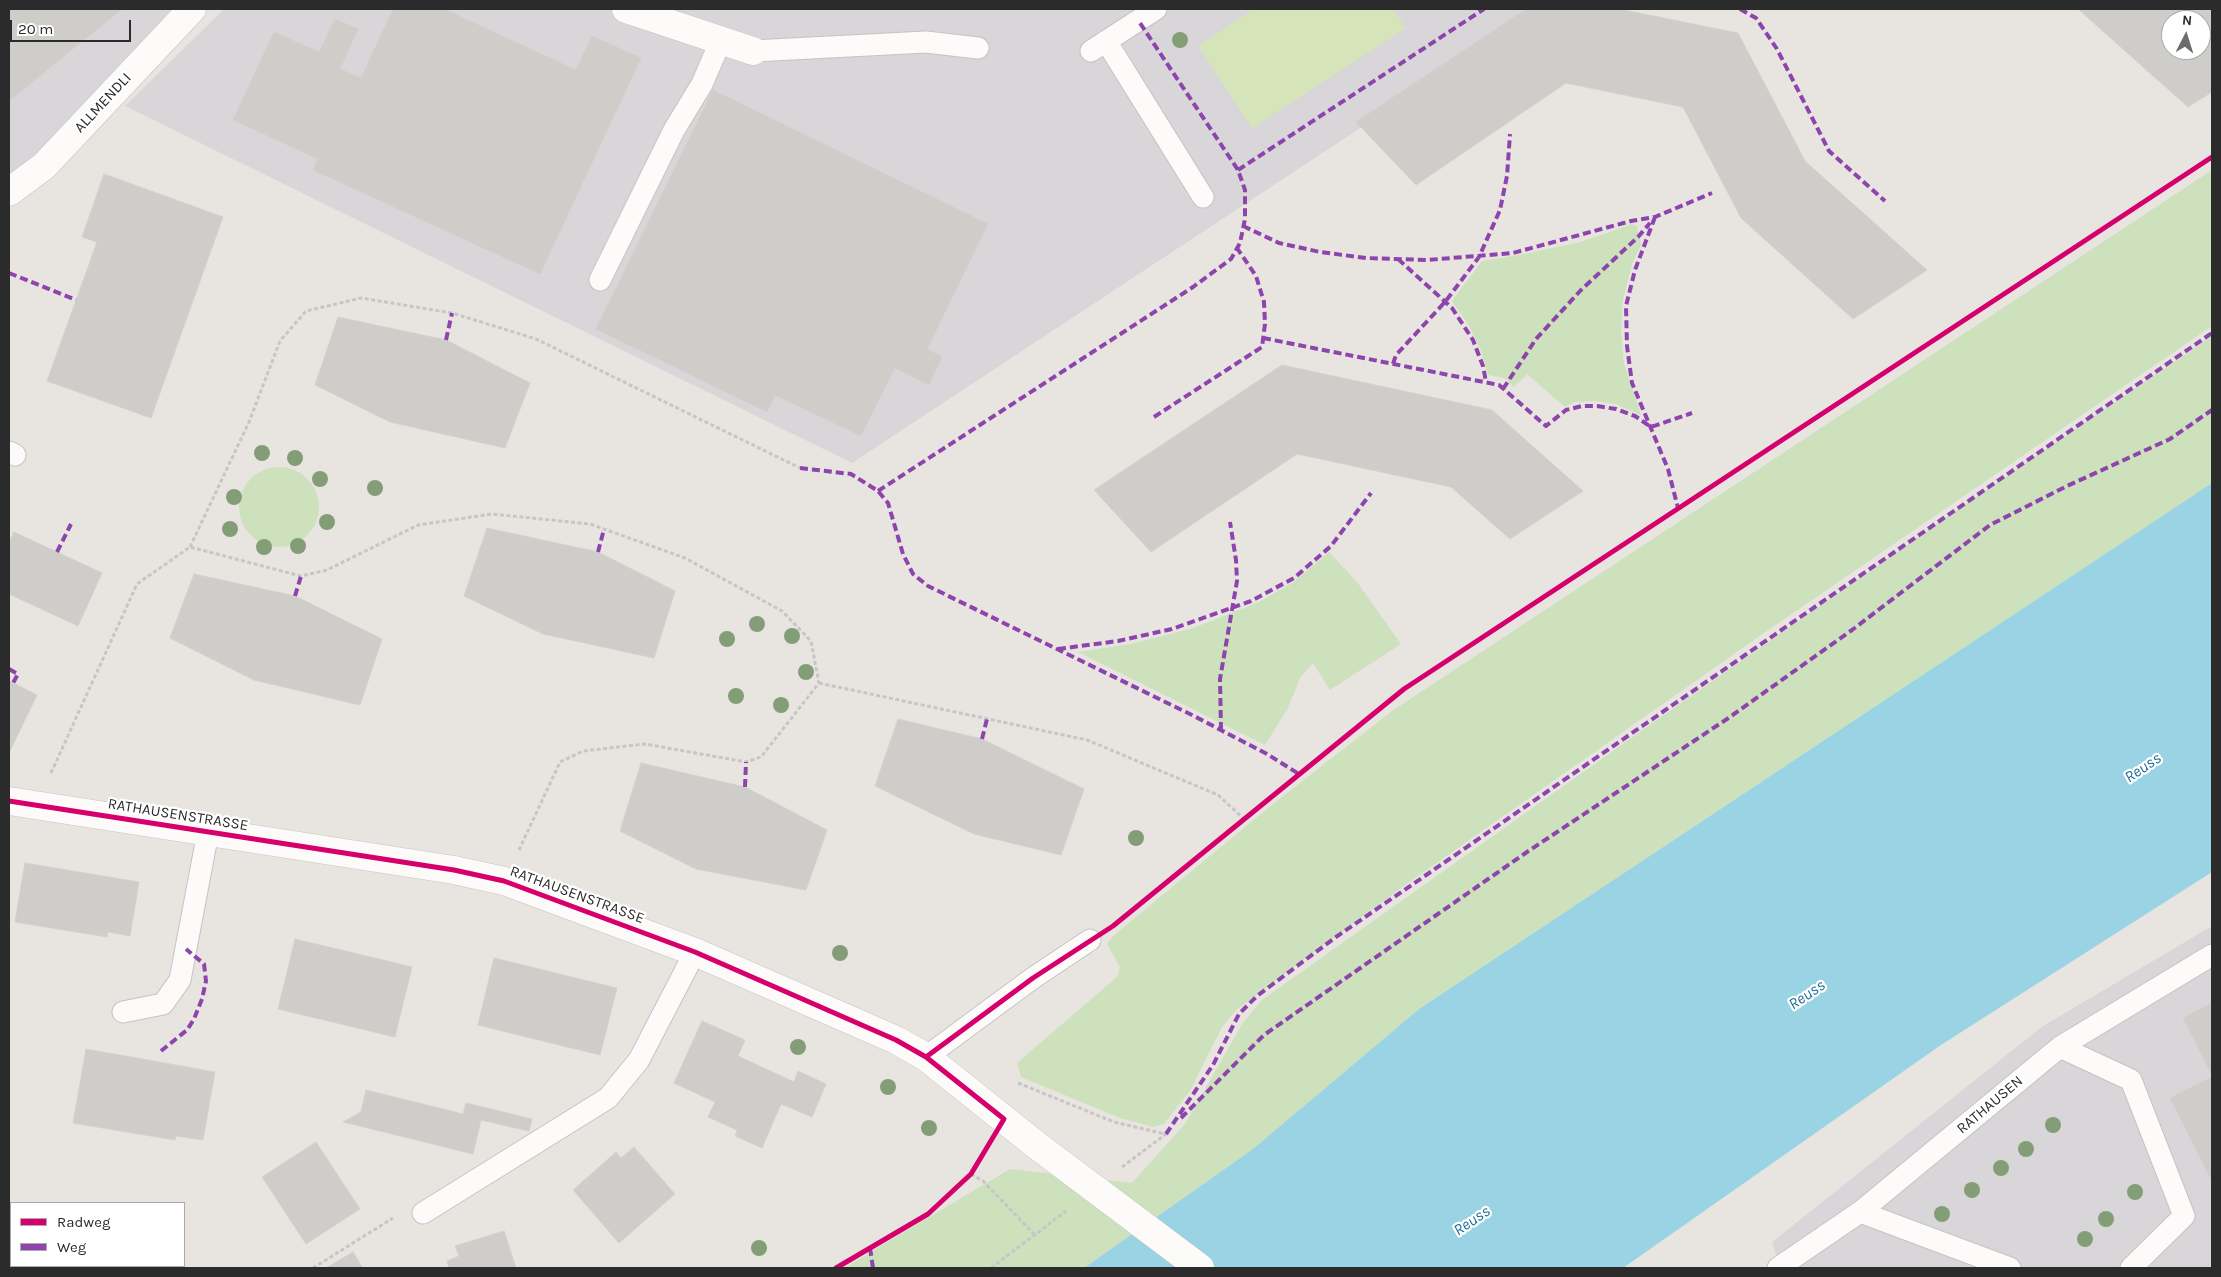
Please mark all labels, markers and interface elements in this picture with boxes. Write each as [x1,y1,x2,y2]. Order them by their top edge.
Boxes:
scale bar [12,10,134,42]
north arrow [2161,10,2211,60]
text: N [2182,12,2193,29]
text: 20 m [18,20,53,38]
street label: ALLMENDLI [71,69,135,137]
water label: Reuss [2121,749,2165,787]
street label: RATHAUSENSTRASSE [107,795,249,835]
street label: RATHAUSENSTRASSE [507,862,647,928]
water label: Reuss [1785,976,1829,1014]
street label: RATHAUSEN [1953,1072,2027,1138]
legend [10,1202,185,1267]
water label: Reuss [1450,1202,1494,1240]
text: Radweg [57,1213,110,1231]
text: Weg [57,1238,86,1256]

